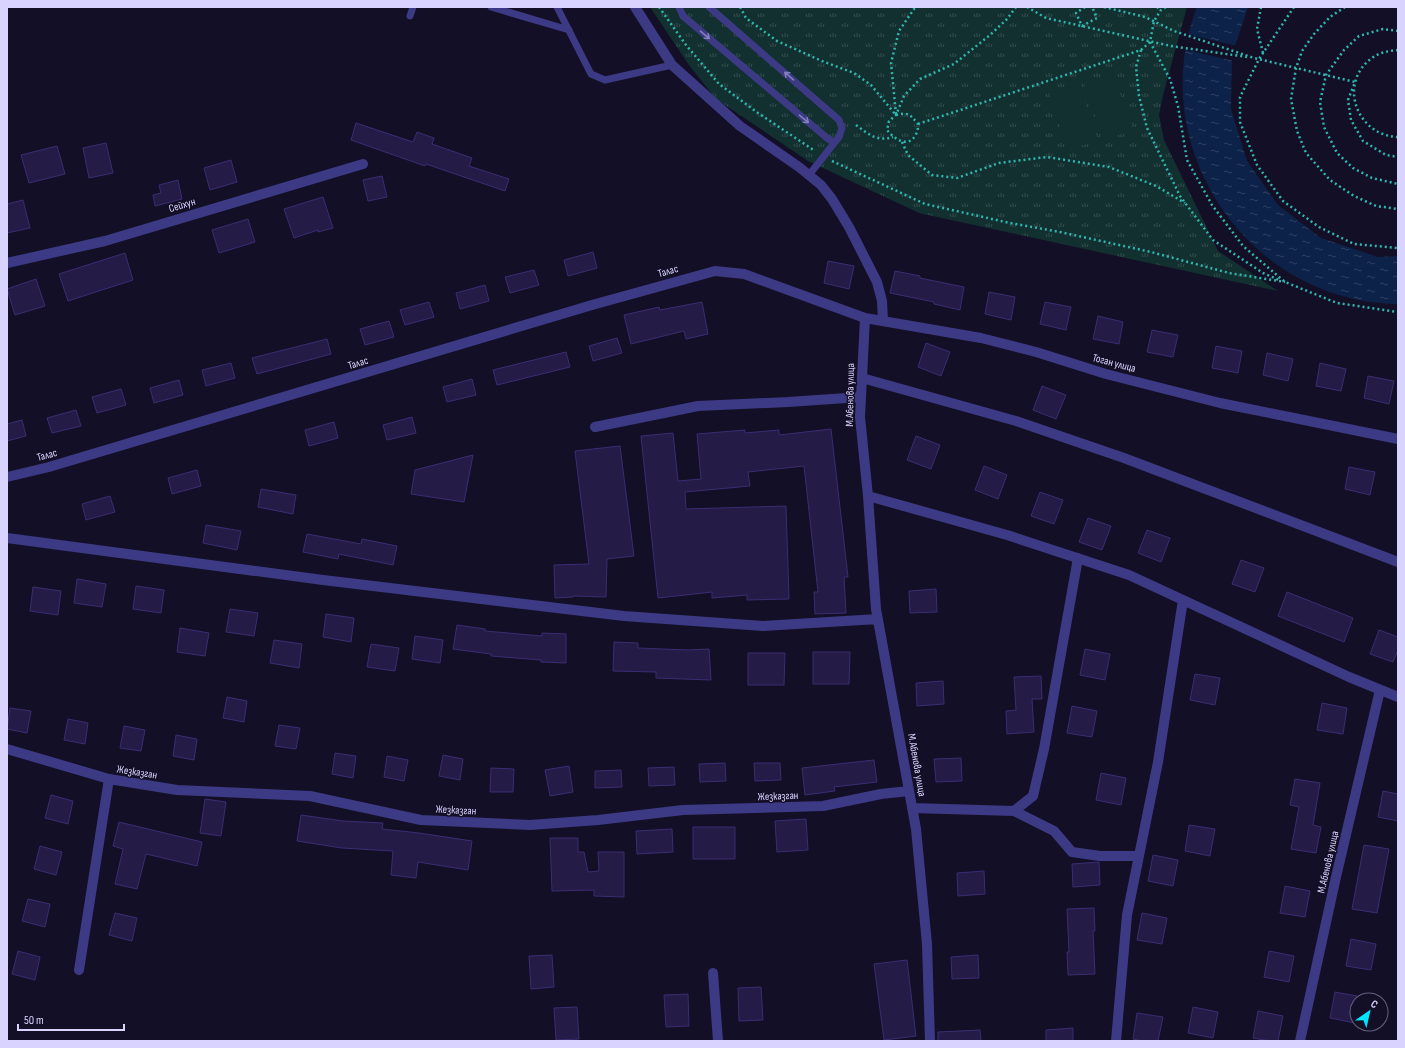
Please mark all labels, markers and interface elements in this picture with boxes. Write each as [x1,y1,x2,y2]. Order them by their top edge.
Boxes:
one-way arrow [700,30,711,39]
one-way arrow [783,72,794,81]
one-way arrow [799,114,810,123]
street label: Сейхун [167,195,197,215]
street label: Талас [656,262,680,280]
street label: Тоган улица [1091,351,1137,375]
street label: Талас [346,354,370,372]
street label: М.Абенова улица [843,363,857,427]
street label: Талас [35,446,59,464]
street label: М.Абенова улица [905,733,929,797]
street label: Жезказган [116,762,158,782]
street label: Жезказган [757,789,799,803]
street label: Жезказган [435,802,477,818]
street label: М.Абенова улица [1315,830,1341,894]
north arrow [1349,992,1389,1032]
text: С [1368,997,1381,1011]
scale bar [18,1006,124,1032]
text: 50 m [24,1013,44,1028]

